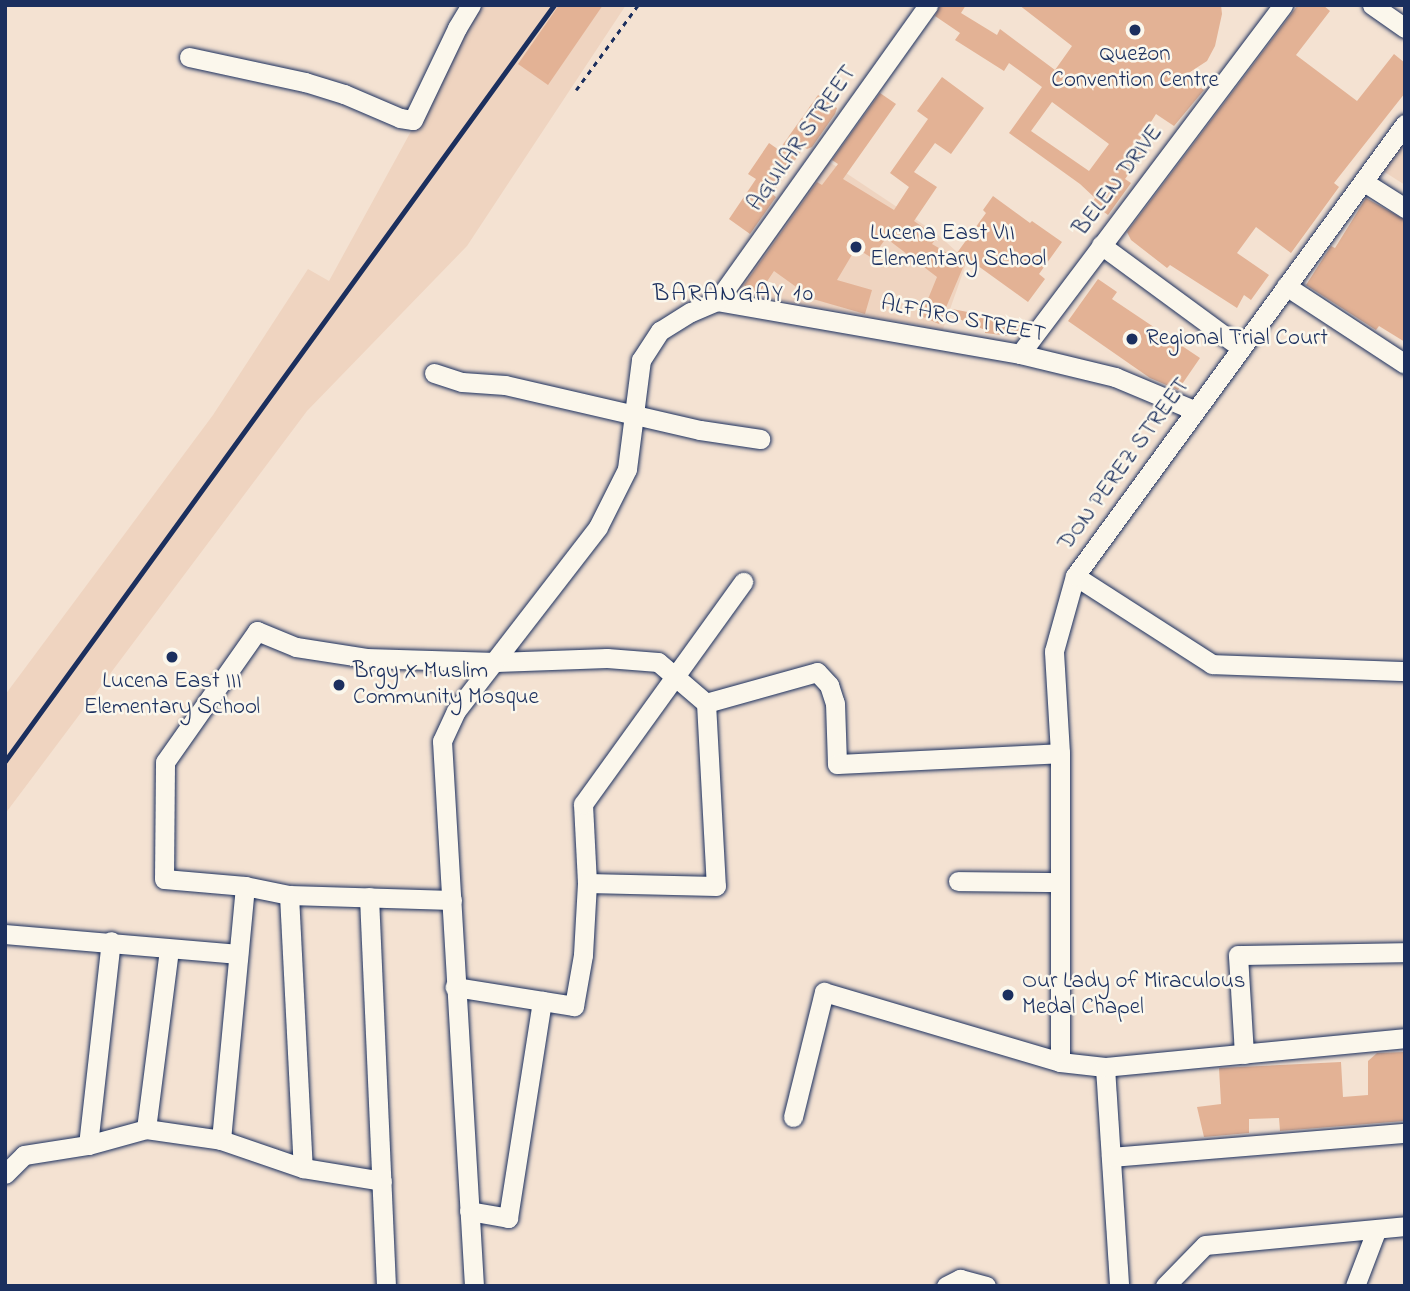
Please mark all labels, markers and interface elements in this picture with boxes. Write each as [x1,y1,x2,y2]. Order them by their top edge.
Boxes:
marker: Quezon Convention Centre [1127,22,1143,38]
place label: Quezon Convention Centre [1051,41,1219,95]
street label: AGUILAR STREET [743,61,863,217]
street label: BELEN DRIVE [1068,120,1170,242]
place label: Lucena East VII Elementary School [870,220,1046,274]
marker: Lucena East VII Elementary School [848,239,864,255]
district label: BARANGAY 10 [654,281,814,309]
street label: ALFARO STREET [878,290,1048,350]
place label: Regional Trial Court [1146,325,1328,353]
marker: Regional Trial Court [1124,331,1140,347]
street label: DON PEREZ STREET [1053,373,1197,557]
marker: Lucena East III Elementary School [164,649,180,665]
place label: Brgy X Muslim Community Mosque [353,658,539,712]
place label: Lucena East III Elementary School [84,668,260,722]
marker: Brgy X Muslim Community Mosque [331,677,347,693]
place label: Our Lady of Miraculous Medal Chapel [1022,968,1245,1022]
marker: Our Lady of Miraculous Medal Chapel [1000,987,1016,1003]

